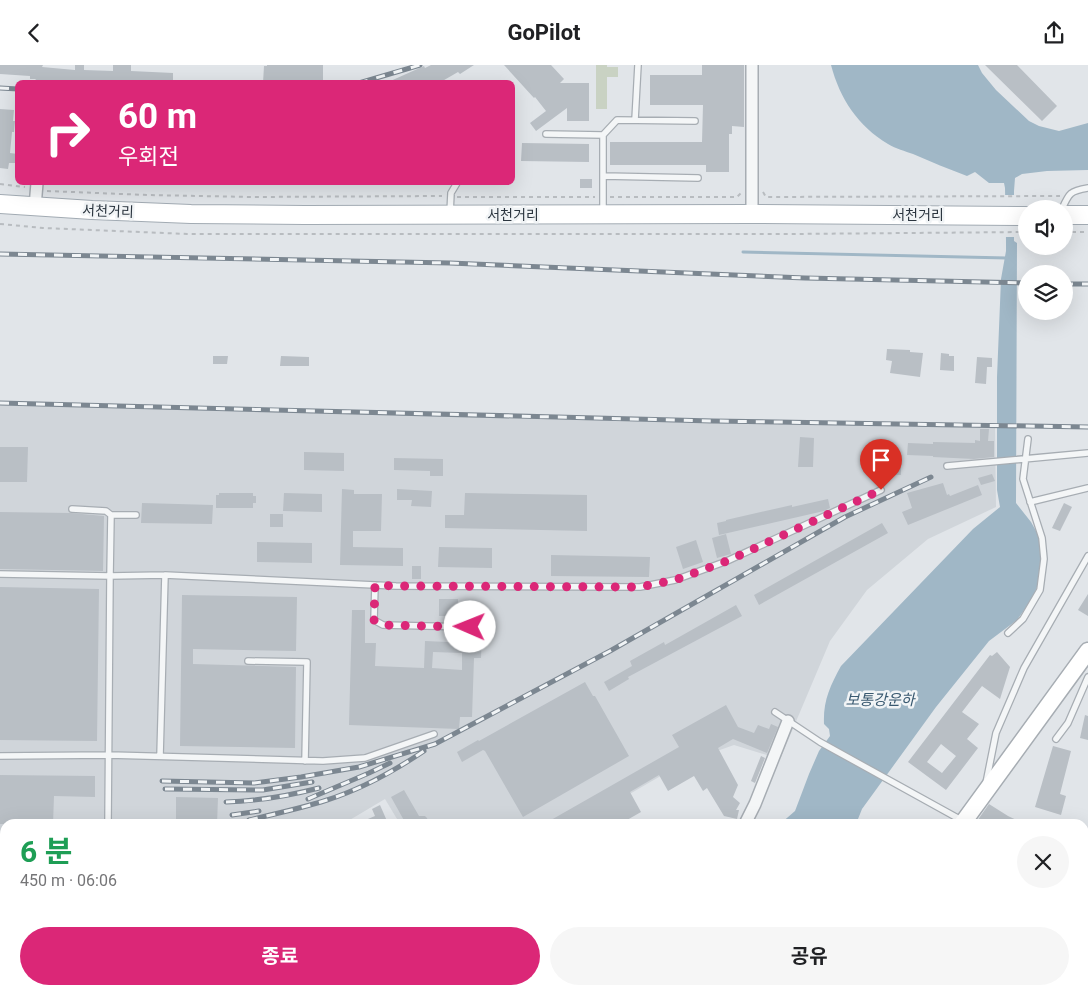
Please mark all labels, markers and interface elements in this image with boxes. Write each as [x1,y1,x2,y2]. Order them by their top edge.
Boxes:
icon: back [20,19,48,47]
icon: share [1040,19,1068,47]
text: GoPilot [507,20,581,45]
text: 60 m [118,96,197,137]
icon: right [35,100,100,165]
text: 우회전 [118,144,179,169]
map controls [1018,200,1073,320]
button: sound [1018,200,1073,255]
street label: 서천거리 [82,202,134,220]
street label: 서천거리 [487,207,539,223]
street label: 서천거리 [892,207,944,223]
button: layers [1018,265,1073,320]
pin [860,439,902,490]
icon: arrive [867,446,895,474]
position arrow [443,600,495,652]
water label: 보통강운하 [845,691,917,709]
text: 6 분 [20,834,72,869]
button: close [1017,836,1069,888]
text: 450 m · 06:06 [20,871,117,890]
button: 종료 [20,927,540,985]
button: 공유 [550,927,1069,985]

